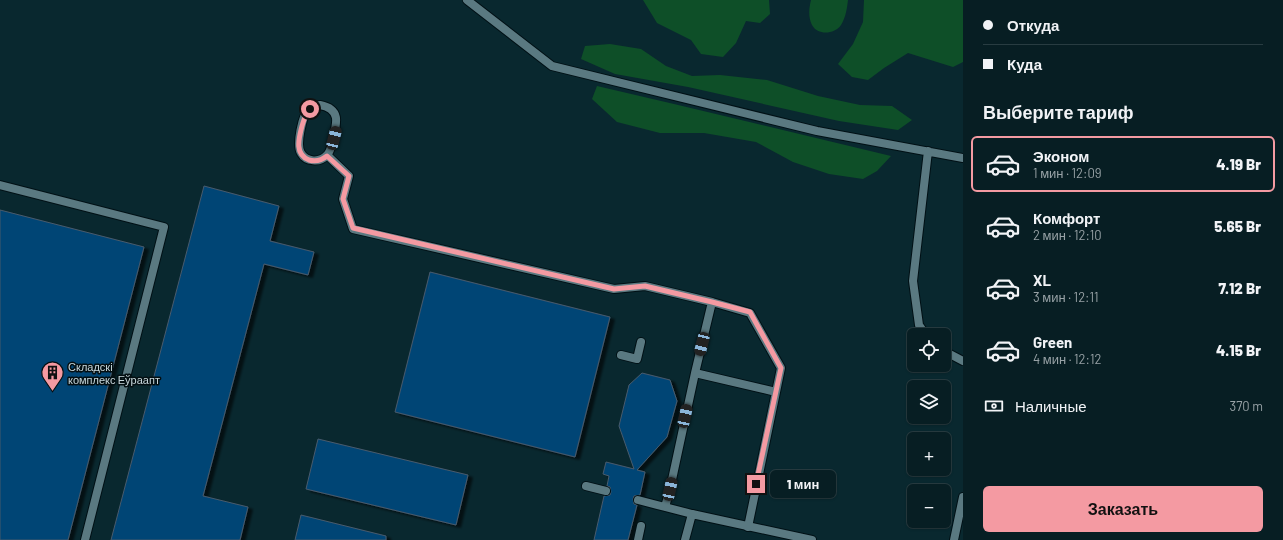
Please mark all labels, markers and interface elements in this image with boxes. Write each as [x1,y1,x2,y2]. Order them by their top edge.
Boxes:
text: Откуда [1007,16,1059,34]
text: Куда [1007,55,1042,73]
route start [301,100,319,118]
text: Выберите тариф [983,101,1134,123]
car [325,125,343,151]
icon: car [985,146,1021,182]
text: Эконом [1033,147,1089,165]
text: 4.19 Br [1216,155,1261,173]
text: 1 мин · 12:09 [1033,165,1102,181]
icon: car [985,208,1021,244]
text: Комфорт [1033,209,1100,227]
text: 5.65 Br [1214,217,1261,235]
text: 2 мин · 12:10 [1033,227,1102,243]
icon: car [985,270,1021,306]
text: XL [1033,271,1051,289]
text: 7.12 Br [1219,279,1261,297]
text: 3 мин · 12:11 [1033,289,1099,305]
map controls [907,328,951,528]
button: locate [907,328,951,372]
car [693,331,711,357]
icon: car [985,332,1021,368]
text: Green [1033,333,1072,351]
text: 4.15 Br [1216,341,1261,359]
text: 4 мин · 12:12 [1033,351,1102,367]
building icon: Складскі комплекс Еўраапт [40,360,66,393]
place label: Складскі комплекс Еўраапт [68,360,160,386]
button: layers [907,380,951,424]
icon: cash [983,395,1005,417]
text: Наличные [1015,397,1087,415]
text: 370 m [1229,398,1263,414]
car [677,403,693,429]
button: + [907,432,951,476]
callout: 1 мин [770,470,836,498]
route end [747,475,765,493]
car [662,476,678,502]
text: 1 мин [787,476,819,492]
button: − [907,484,951,528]
button: Заказать [983,486,1263,532]

